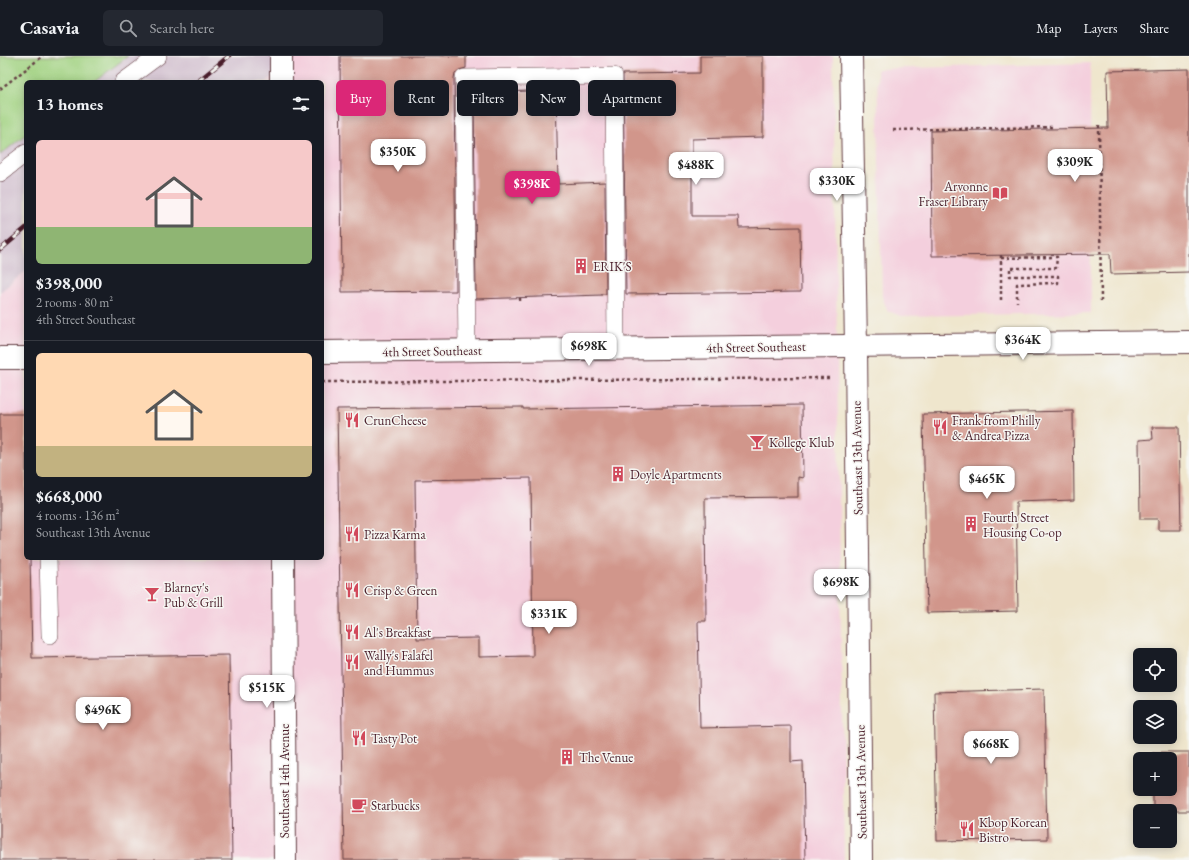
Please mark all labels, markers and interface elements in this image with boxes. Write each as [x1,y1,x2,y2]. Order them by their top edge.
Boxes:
search box [103,10,383,46]
text: Casavia [20,15,79,40]
icon: search [117,17,139,39]
text: Search here [149,18,214,37]
text: Map [1036,19,1061,37]
text: Layers [1083,19,1118,37]
text: Share [1140,19,1169,37]
chip: Buy [336,80,386,116]
chip: Rent [394,80,449,116]
chip: Filters [457,80,518,116]
chip: New [526,80,580,116]
chip: Apartment [588,80,676,116]
text: 13 homes [36,93,103,115]
icon: filters [290,93,312,115]
pin: $350K [370,139,426,173]
text: $350K [380,143,416,160]
pin: $309K [1047,149,1103,183]
pin: $488K [668,152,724,186]
text: $309K [1057,153,1093,170]
text: $488K [678,156,714,173]
icon: home [138,166,210,238]
pin: $330K [809,168,865,202]
pin: $398K [504,171,560,205]
text: $330K [819,172,855,189]
text: $398K [514,175,550,192]
place label: Arvonne Fraser Library [919,178,988,210]
library icon: Arvonne Fraser Library [991,184,1009,202]
building icon: ERIK'S [572,257,590,275]
place label: ERIK'S [593,258,632,275]
text: $398,000 [36,272,102,294]
text: 2 rooms · 80 m² [36,294,113,311]
text: 4th Street Southeast [36,311,135,328]
pin: $364K [995,327,1051,361]
text: $364K [1005,331,1041,348]
pin: $698K [561,333,617,367]
text: $698K [571,337,607,354]
street label: 4th Street Southeast [706,338,806,356]
street label: 4th Street Southeast [382,342,482,360]
icon: home [138,379,210,451]
street label: Southeast 13th Avenue [848,401,866,515]
restaurant icon: CrunCheese [343,411,361,429]
place label: CrunCheese [364,412,427,429]
place label: Frank from Philly & Andrea Pizza [952,412,1041,444]
restaurant icon: Frank from Philly & Andrea Pizza [931,418,949,436]
bar icon: Kollege Klub [748,433,766,451]
place label: Kollege Klub [769,434,835,451]
building icon: Doyle Apartments [609,465,627,483]
place label: Doyle Apartments [630,466,722,483]
pin: $465K [959,466,1015,500]
text: $465K [969,470,1005,487]
text: $668,000 [36,485,102,507]
text: 4 rooms · 136 m² [36,507,120,524]
place label: Fourth Street Housing Co-op [983,509,1062,541]
building icon: Fourth Street Housing Co-op [962,515,980,533]
text: Southeast 13th Avenue [36,524,150,541]
restaurant icon: Pizza Karma [343,525,361,543]
place label: Pizza Karma [364,526,426,543]
pin: $698K [813,569,869,603]
text: $698K [823,573,859,590]
place label: Blarney's Pub & Grill [164,579,223,611]
restaurant icon: Crisp & Green [343,581,361,599]
place label: Crisp & Green [364,582,438,599]
bar icon: Blarney's Pub & Grill [143,585,161,603]
pin: $331K [521,601,577,635]
text: $331K [531,605,567,622]
restaurant icon: Al's Breakfast [343,623,361,641]
place label: Al's Breakfast [363,624,431,641]
place label: Wally's Falafel and Hummus [364,647,434,679]
map controls [1133,648,1177,848]
button: locate [1133,648,1177,692]
restaurant icon: Wally's Falafel and Hummus [343,653,361,671]
pin: $515K [239,675,295,709]
text: $515K [249,679,285,696]
pin: $496K [75,697,131,731]
button: layers [1133,700,1177,744]
text: $496K [85,701,121,718]
street label: Southeast 14th Avenue [276,724,293,838]
street label: Southeast 13th Avenue [852,725,870,839]
restaurant icon: Tasty Pot [350,729,368,747]
place label: Tasty Pot [371,730,417,747]
pin: $668K [963,731,1019,765]
text: $668K [973,735,1009,752]
building icon: The Venue [558,748,576,766]
place label: The Venue [579,749,633,766]
button: + [1133,752,1177,796]
cafe icon: Starbucks [350,796,368,814]
place label: Starbucks [371,797,420,814]
button: − [1133,804,1177,848]
place label: Kbop Korean Bistro [979,814,1047,846]
restaurant icon: Kbop Korean Bistro [958,820,976,838]

